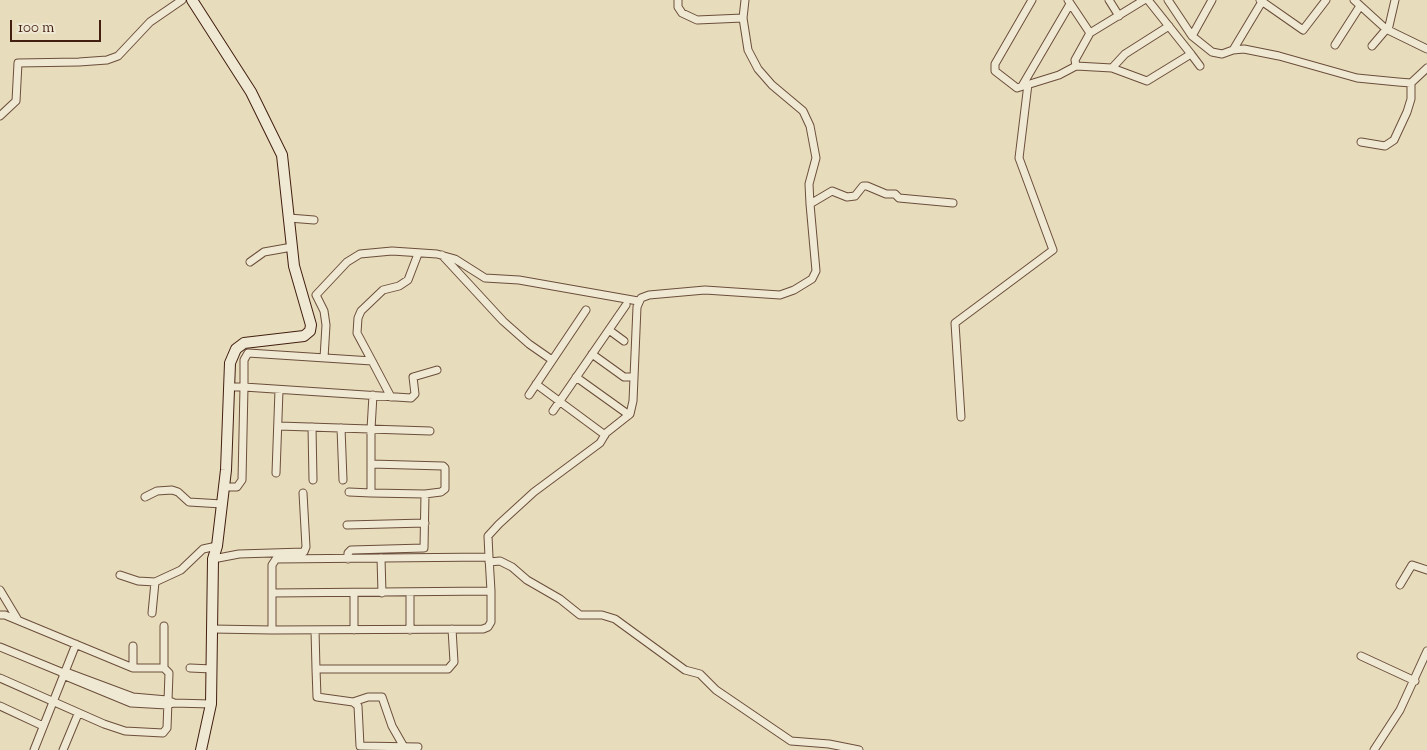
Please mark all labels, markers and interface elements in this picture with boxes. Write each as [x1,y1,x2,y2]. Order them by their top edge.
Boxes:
scale bar [12,10,104,42]
text: 100 m [18,18,54,39]

